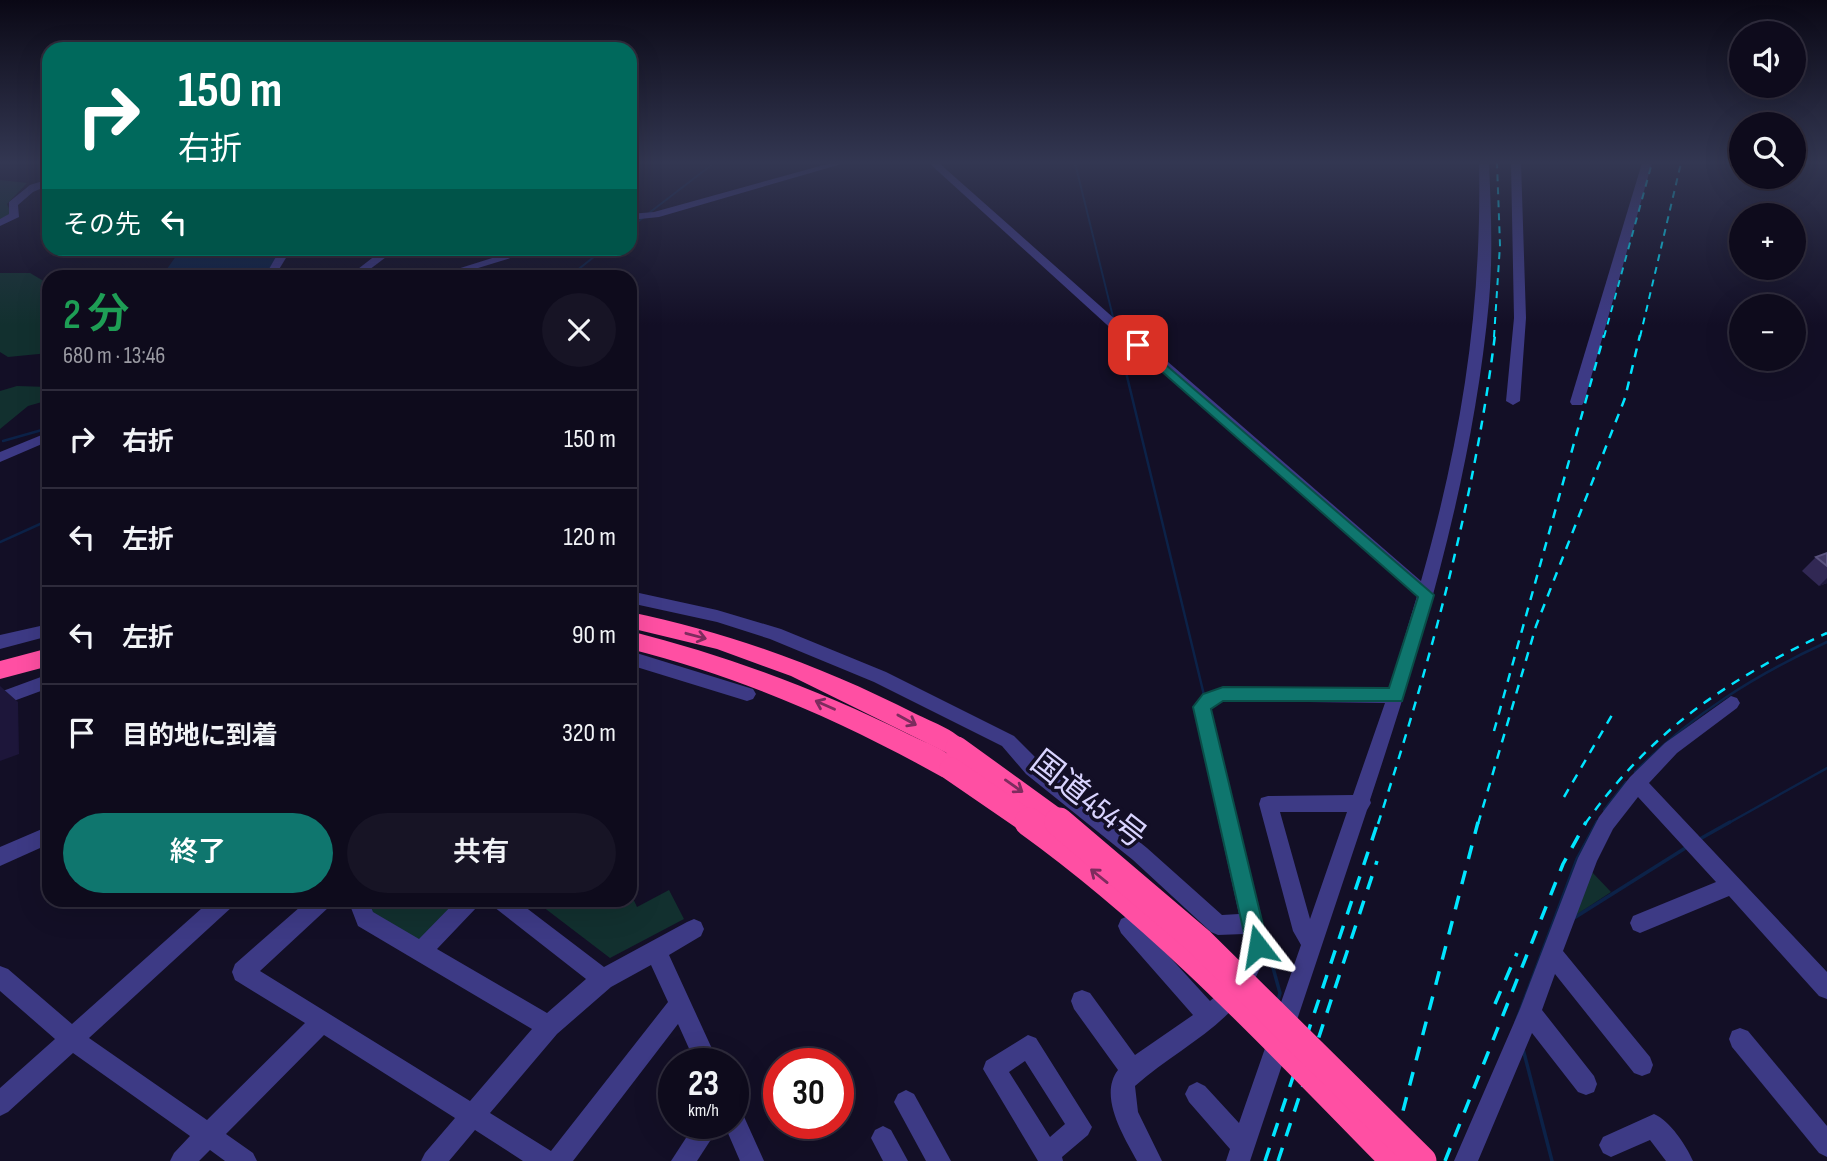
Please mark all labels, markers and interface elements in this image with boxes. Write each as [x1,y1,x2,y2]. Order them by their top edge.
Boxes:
map controls [1729,21,1806,371]
button: sound [1729,21,1806,98]
text: 150 m [178,62,282,121]
icon: right [63,70,154,161]
button: search [1729,112,1806,189]
text: 右折 [178,130,242,169]
icon: left [155,203,193,241]
button: + [1729,203,1806,280]
text: その先 [63,210,141,241]
text: 2 分 [63,290,130,341]
button: close [542,293,616,367]
button: − [1729,294,1806,371]
pin [1108,315,1168,375]
icon: arrive [1119,326,1157,364]
text: 680 m · 13:46 [63,342,165,370]
icon: right [63,420,101,458]
text: 150 m [564,424,616,455]
text: 右折 [122,427,174,458]
icon: left [63,518,101,556]
text: 120 m [563,522,616,553]
text: 左折 [122,525,174,556]
icon: left [63,616,101,654]
text: 90 m [572,620,616,651]
text: 左折 [122,623,174,654]
one-way arrow [684,630,707,643]
one-way arrow [814,698,836,711]
icon: arrive [63,714,101,752]
one-way arrow [896,714,917,727]
text: 320 m [562,718,616,749]
text: 目的地に到着 [122,721,278,752]
street label: 国道454号 [1022,743,1154,857]
one-way arrow [1004,779,1024,793]
button: 終了 [63,813,333,893]
button: 共有 [347,813,616,893]
one-way arrow [1090,868,1108,884]
position arrow [1221,909,1295,983]
speed limit sign: 30 [763,1048,854,1139]
text: 23 [688,1063,719,1106]
text: km/h [688,1100,719,1121]

